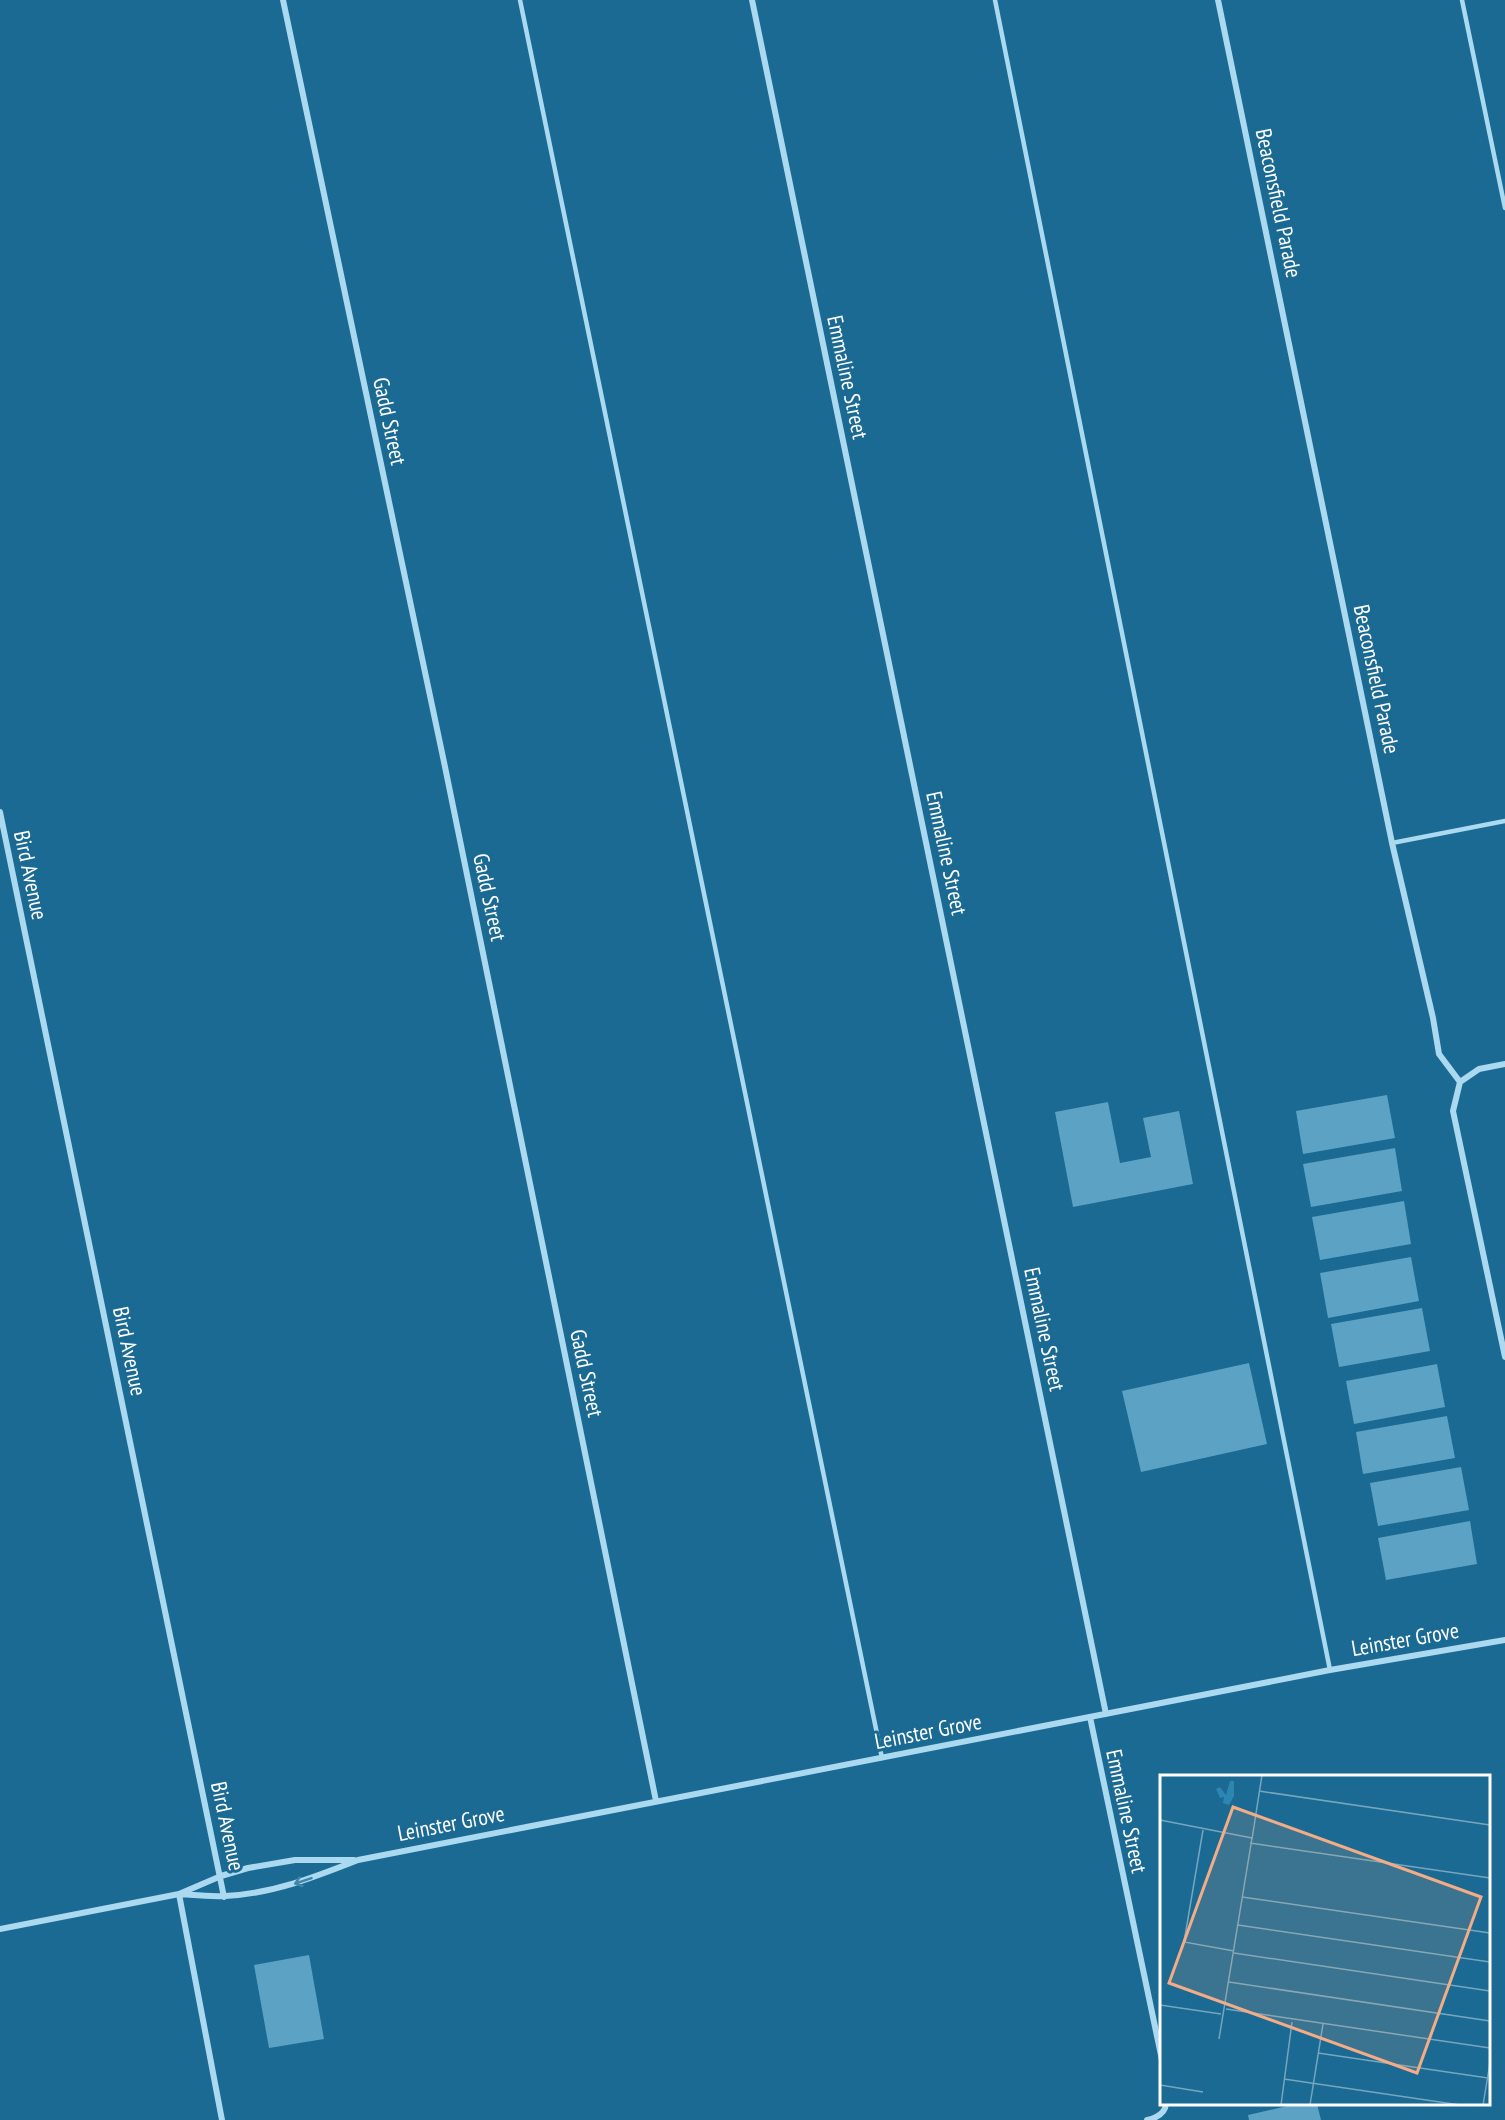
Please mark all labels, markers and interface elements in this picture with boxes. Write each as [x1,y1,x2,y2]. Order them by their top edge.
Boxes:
street label: Beaconsfield Parade [1250,126,1308,280]
street label: Emmaline Street [821,313,875,441]
street label: Gadd Street [367,375,413,467]
street label: Beaconsfield Parade [1348,602,1406,756]
street label: Emmaline Street [920,789,974,917]
street label: Bird Avenue [8,828,54,922]
street label: Gadd Street [467,851,513,943]
street label: Emmaline Street [1018,1265,1072,1393]
street label: Bird Avenue [107,1304,153,1398]
street label: Gadd Street [564,1327,610,1419]
street label: Leinster Grove [1349,1616,1461,1662]
street label: Leinster Grove [872,1707,984,1755]
street label: Emmaline Street [1100,1747,1154,1875]
inset map [1160,1775,1490,2105]
street label: Bird Avenue [205,1779,251,1873]
street label: Leinster Grove [395,1799,507,1847]
one-way arrow [294,1876,313,1887]

